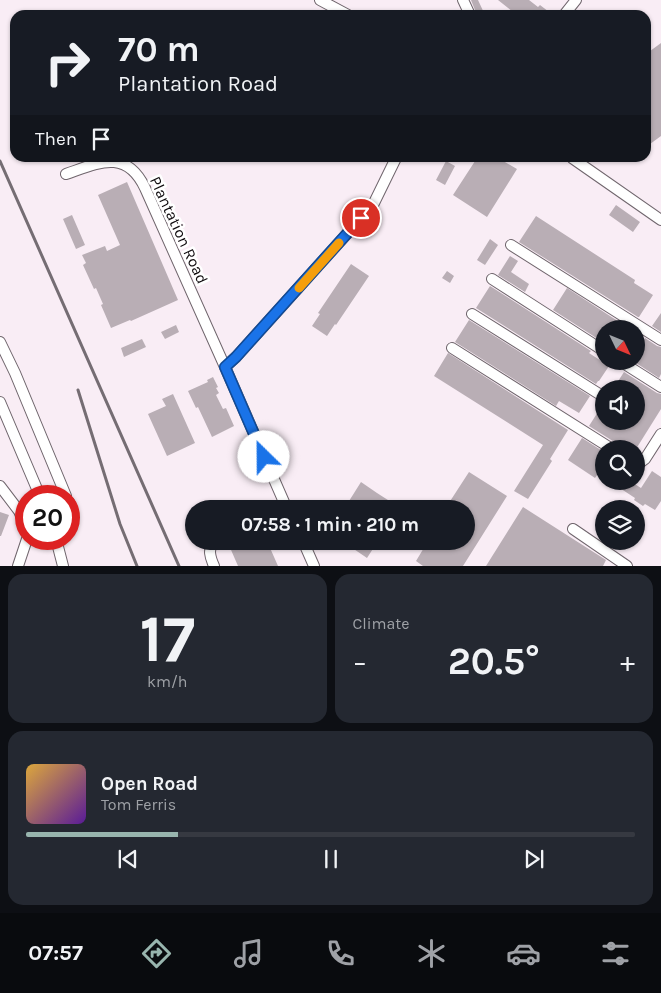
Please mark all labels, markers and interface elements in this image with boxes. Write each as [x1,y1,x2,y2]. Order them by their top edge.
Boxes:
text: 70 m [118,29,200,70]
icon: right [35,30,100,95]
text: Plantation Road [118,71,278,97]
icon: arrive [87,125,115,153]
text: Then [35,128,77,150]
street label: Plantation Road [146,173,212,287]
pin [340,197,382,239]
icon: arrive [347,204,375,232]
north arrow [595,320,645,370]
map controls [595,320,645,550]
button: sound [595,380,645,430]
position arrow [237,430,289,482]
button: search [595,440,645,490]
speed limit sign: 20 [15,485,80,550]
button: layers [595,500,645,550]
text: 07:58 · 1 min · 210 m [241,514,419,536]
text: 17 [139,601,195,677]
text: Climate [353,614,410,633]
text: 20.5° [448,639,540,684]
text: − [353,645,367,678]
text: + [620,645,635,678]
text: km/h [147,672,188,691]
text: Open Road [101,773,198,795]
text: Tom Ferris [101,795,176,814]
icon: previous [114,845,142,873]
icon: pause [317,845,345,873]
icon: next [520,845,548,873]
icon: directions [139,936,174,971]
icon: music [231,936,266,971]
icon: phone [323,936,358,971]
icon: climate [414,936,449,971]
icon: car [506,936,541,971]
icon: filters [598,936,633,971]
text: 07:57 [28,940,83,966]

